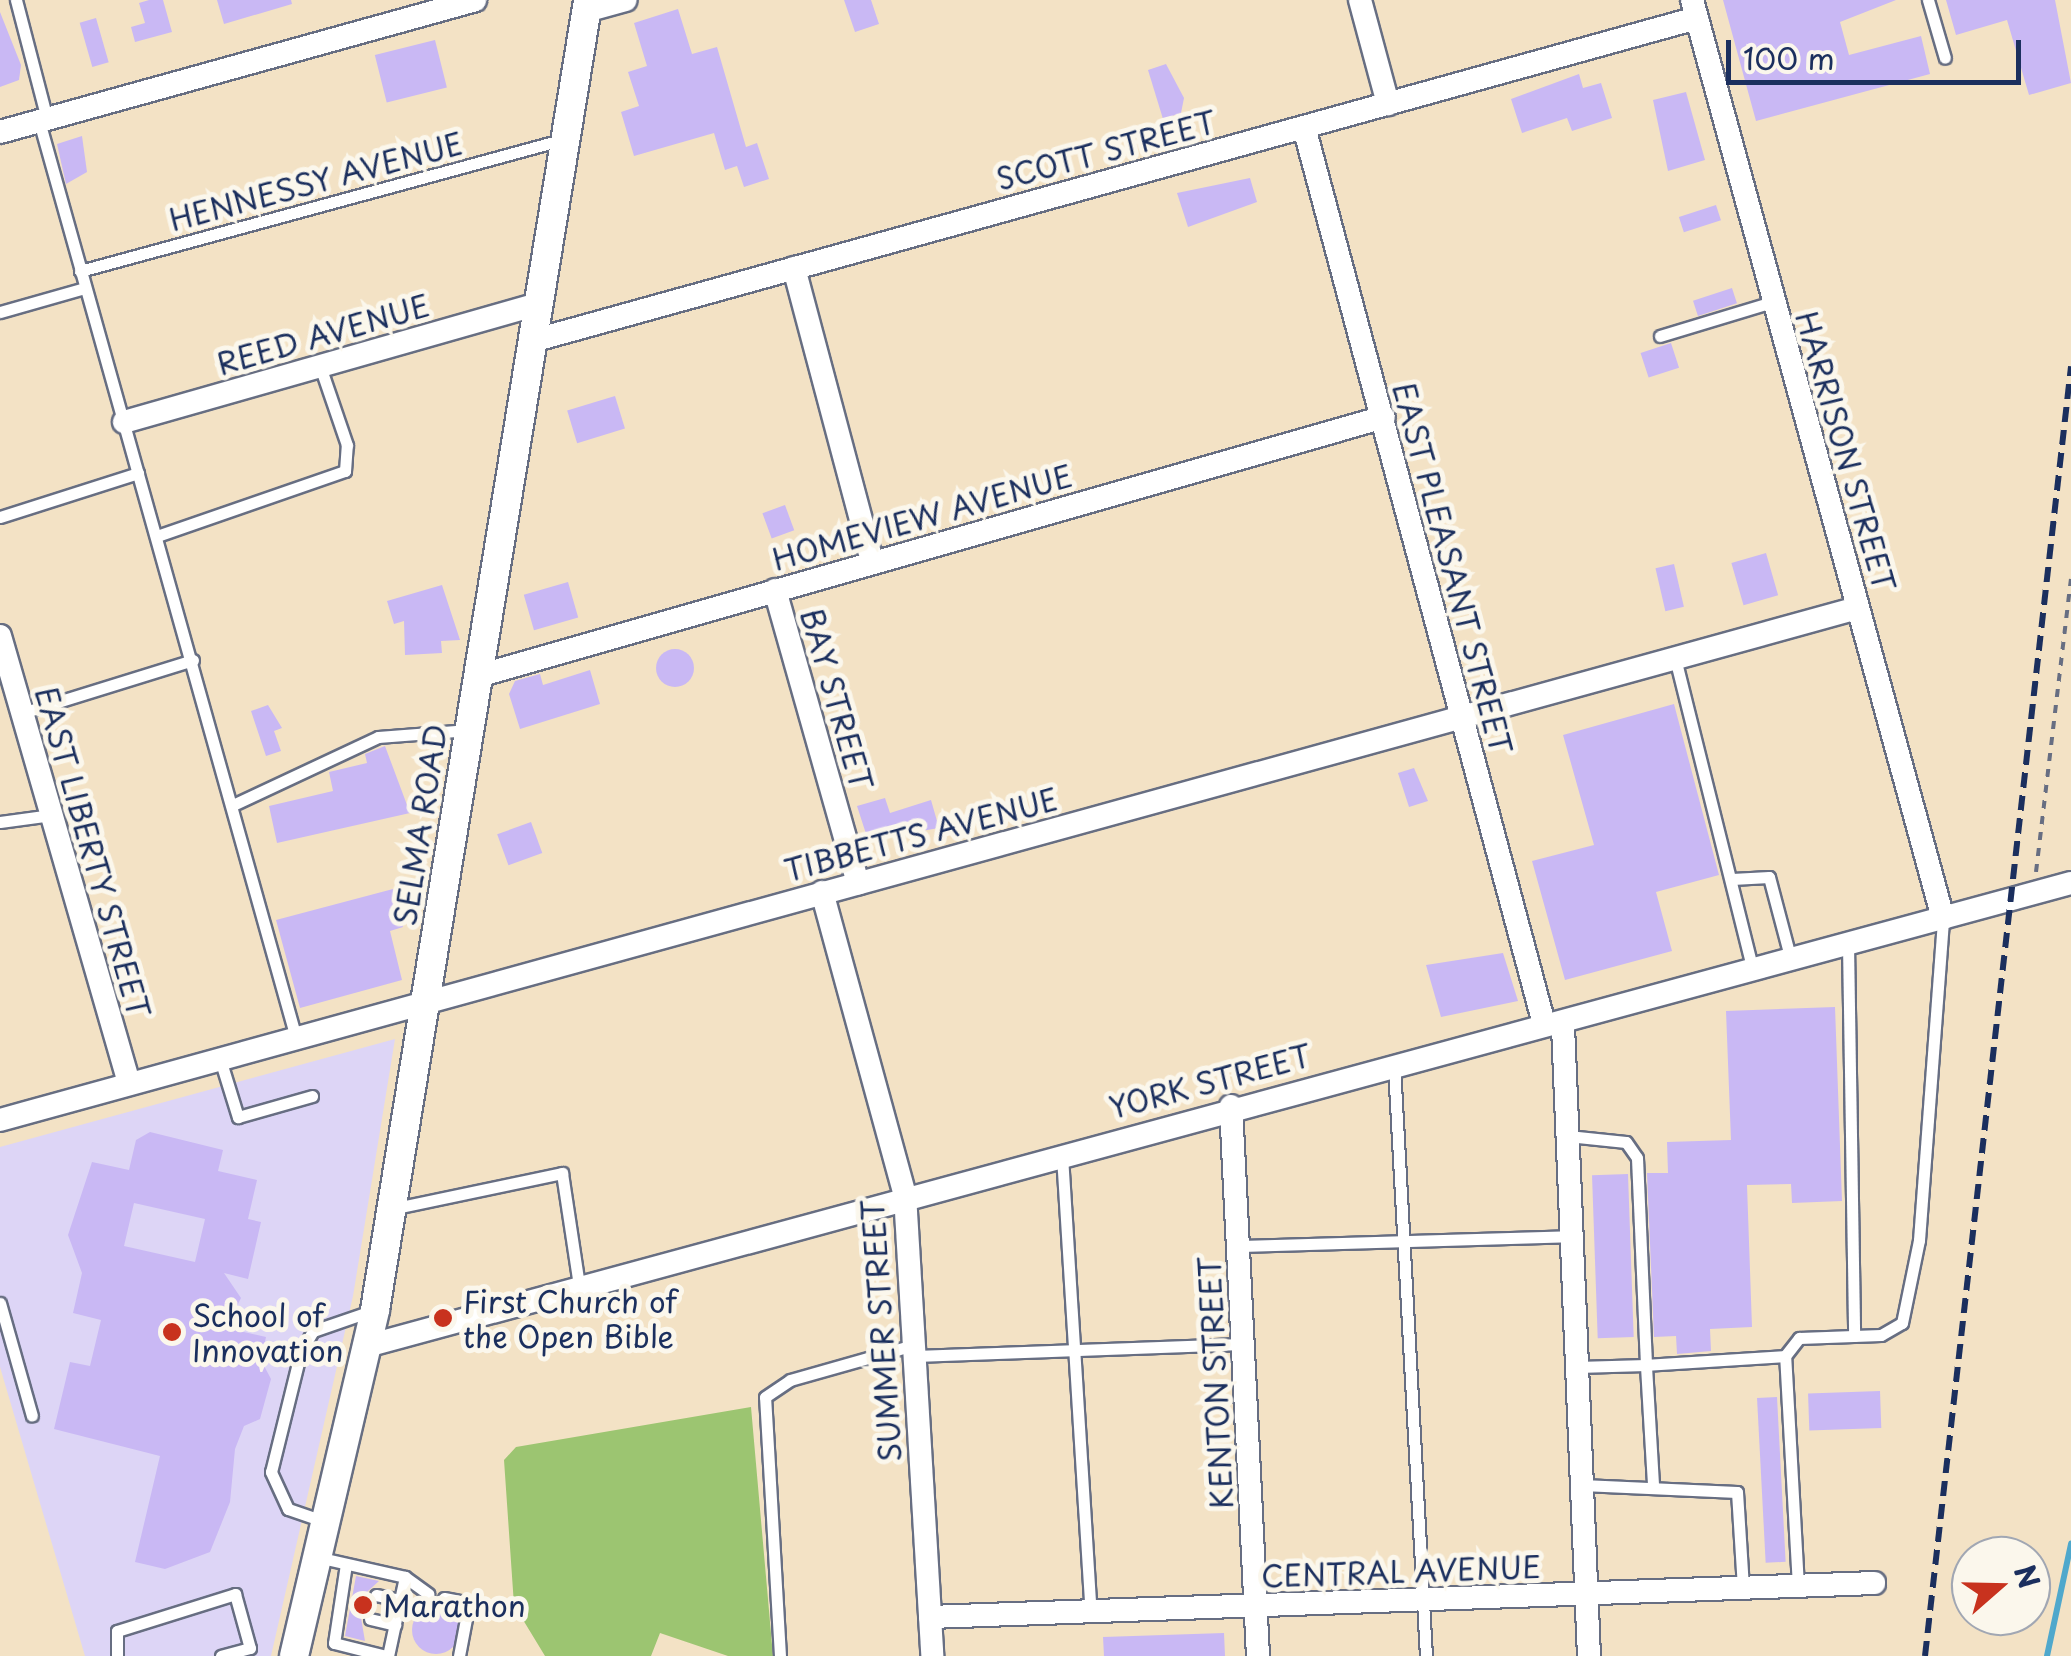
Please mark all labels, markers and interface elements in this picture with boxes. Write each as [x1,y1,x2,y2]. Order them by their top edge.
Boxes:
scale bar [1731,20,2026,82]
text: 100 m [1743,35,1835,80]
street label: SCOTT STREET [990,103,1222,197]
street label: HENNESSY AVENUE [167,125,465,237]
street label: REED AVENUE [214,287,432,381]
street label: HARRISON STREET [1788,306,1904,596]
street label: EAST PLEASANT STREET [1386,378,1520,758]
street label: HOMEVIEW AVENUE [768,457,1076,577]
street label: BAY STREET [794,603,880,795]
street label: EAST LIBERTY STREET [28,682,158,1022]
street label: SELMA ROAD [386,720,454,930]
street label: TIBBETTS AVENUE [779,780,1063,888]
street label: YORK STREET [1104,1036,1316,1126]
street label: SUMMER STREET [854,1196,908,1466]
street label: KENTON STREET [1190,1253,1240,1513]
place label: First Church of the Open Bible [463,1283,678,1354]
place label: School of Innovation [192,1297,344,1368]
marker: First Church of the Open Bible [432,1307,454,1329]
marker: School of Innovation [161,1321,183,1343]
north arrow [1951,1536,2051,1636]
street label: CENTRAL AVENUE [1260,1548,1542,1594]
text: N [2004,1558,2052,1594]
place label: Marathon [383,1587,526,1623]
marker: Marathon [352,1594,374,1616]

